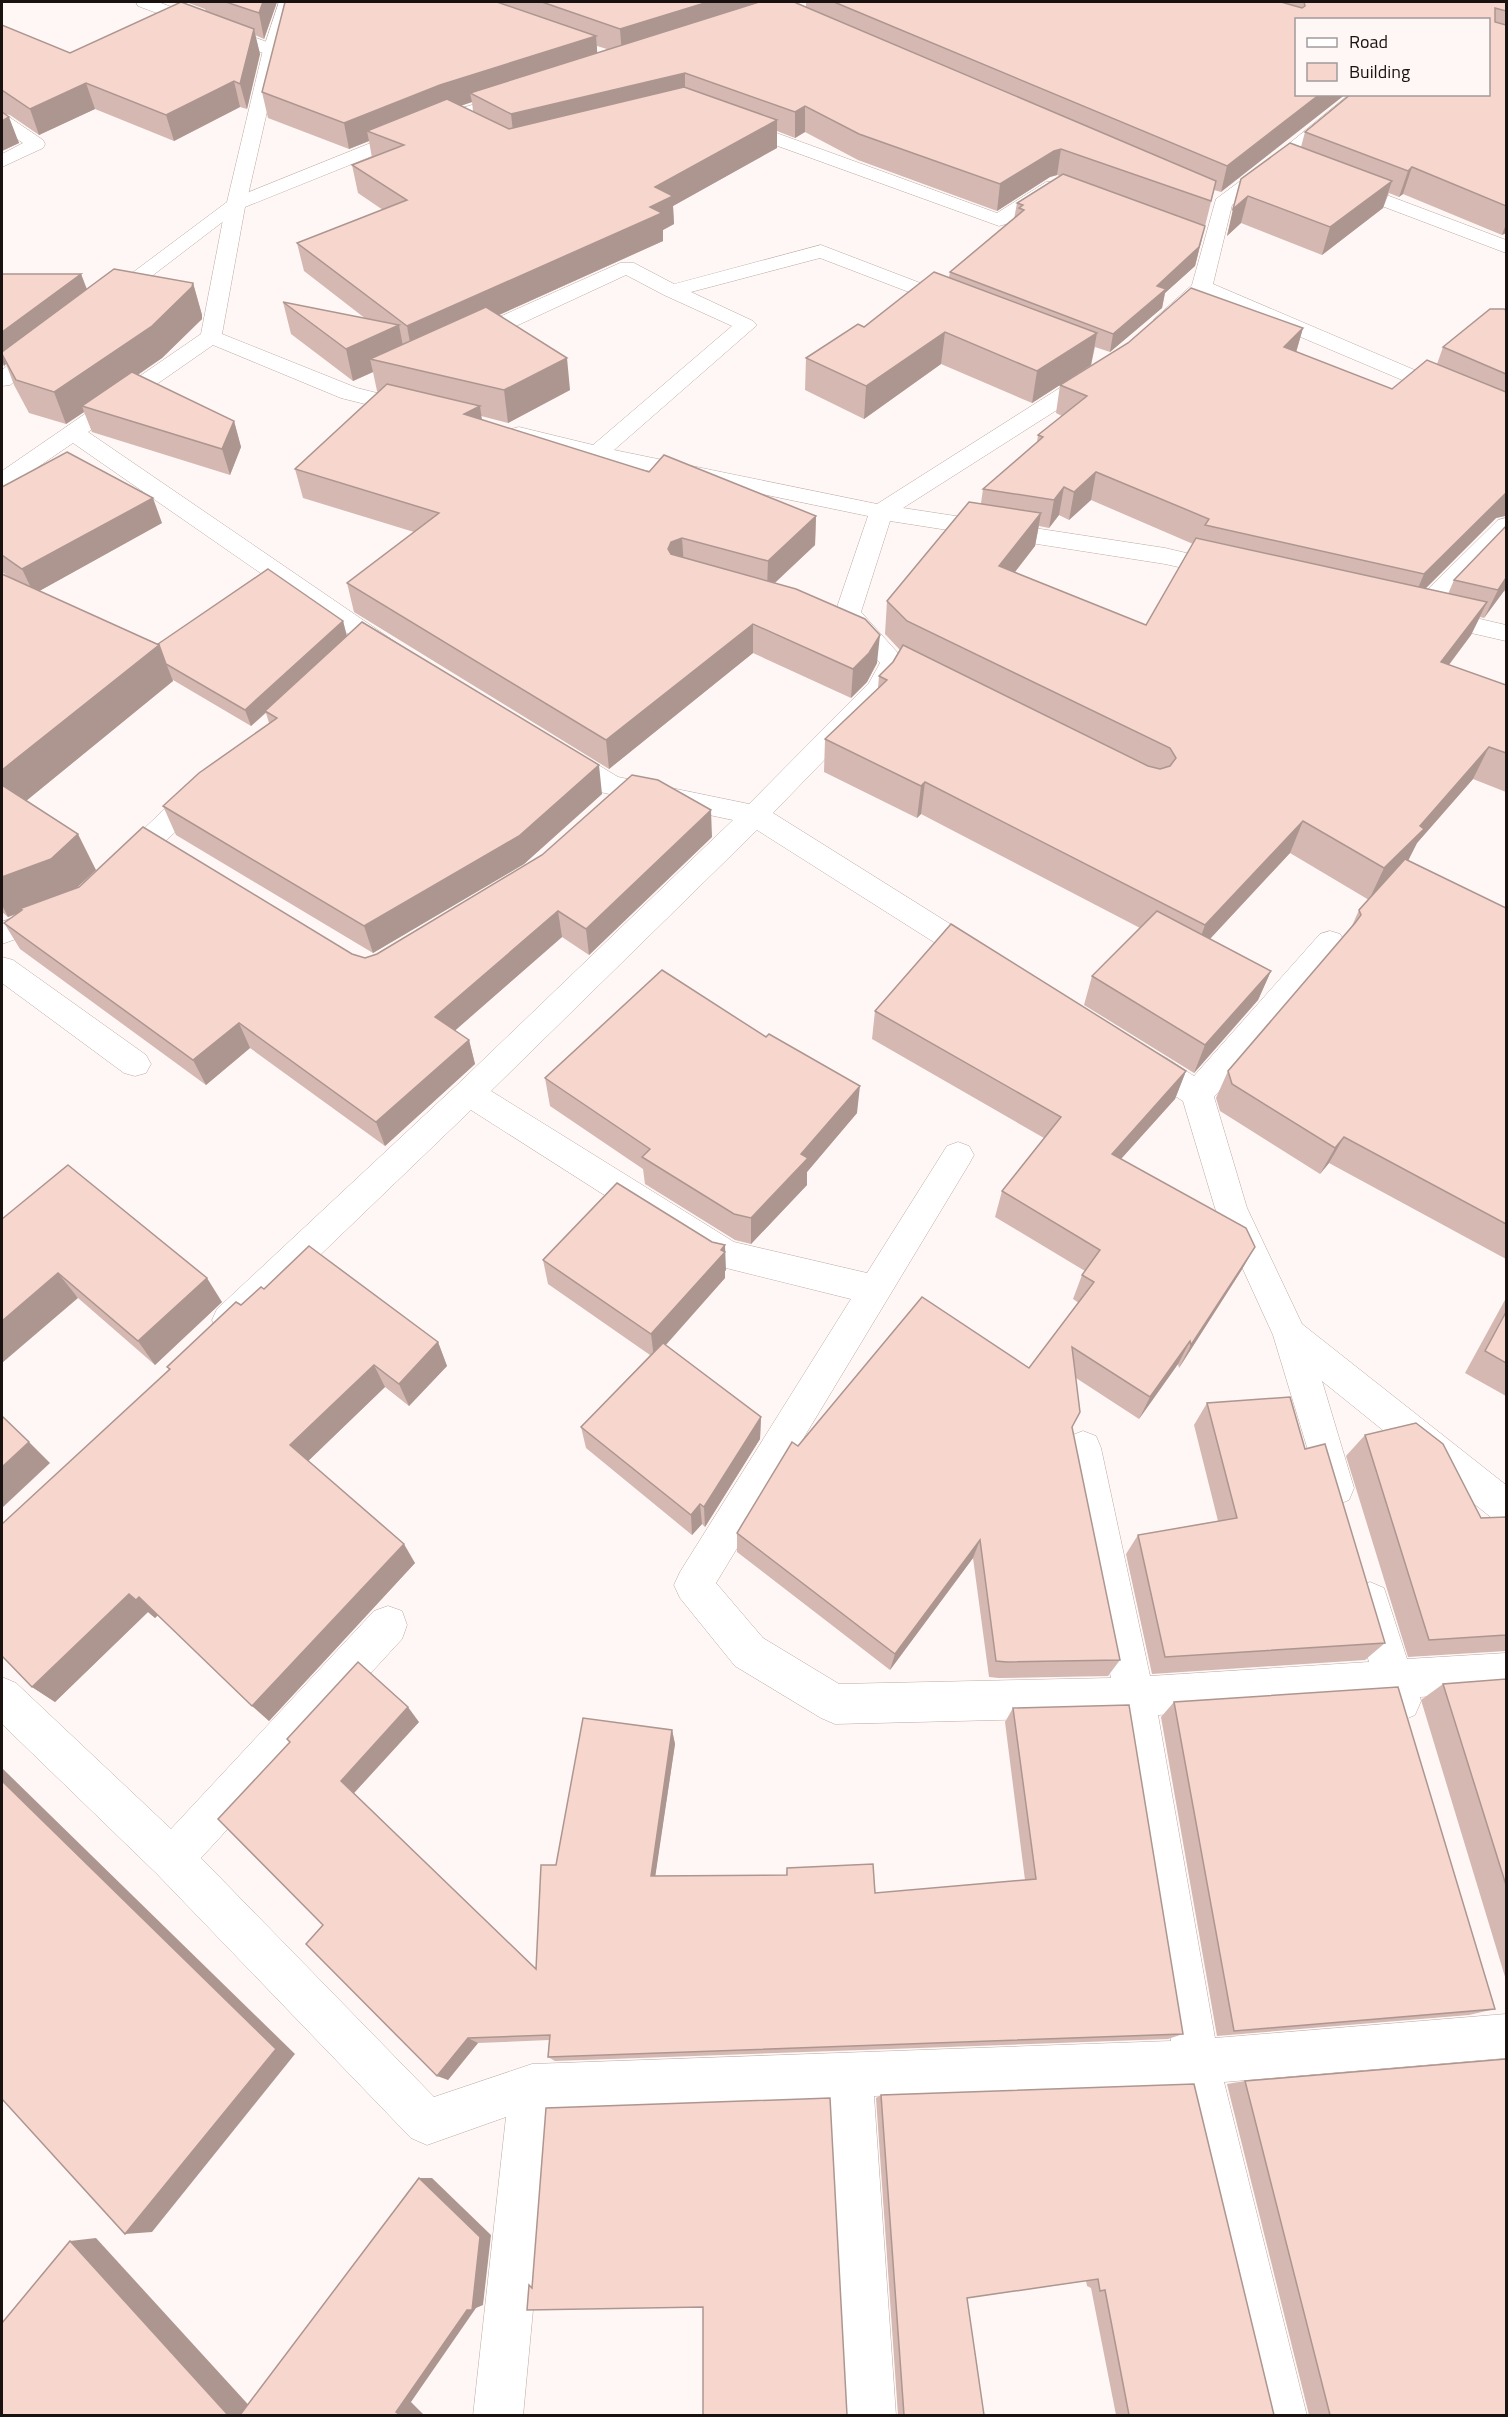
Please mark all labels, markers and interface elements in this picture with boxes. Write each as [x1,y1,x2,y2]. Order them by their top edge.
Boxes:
legend [1295,18,1490,96]
text: Road [1349,28,1388,55]
text: Building [1349,58,1410,85]

